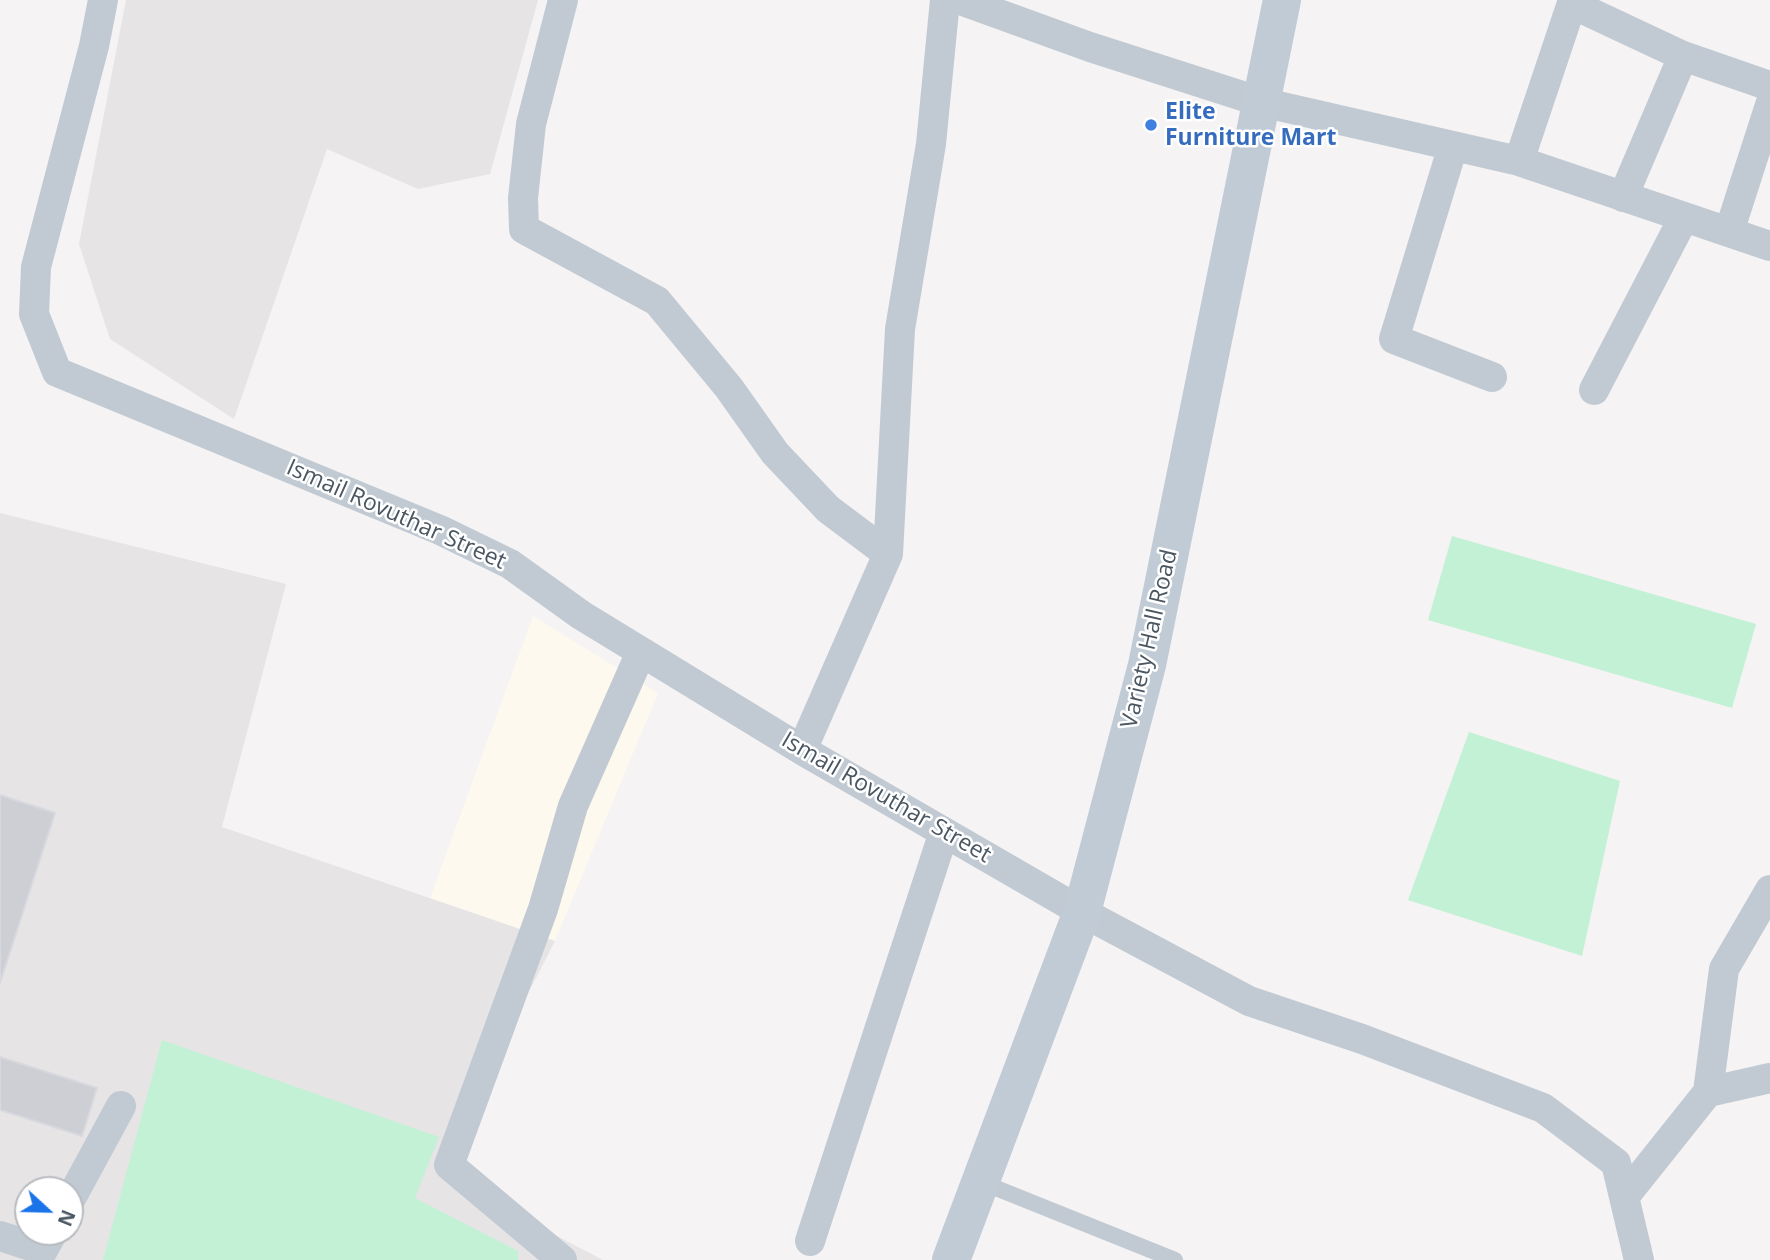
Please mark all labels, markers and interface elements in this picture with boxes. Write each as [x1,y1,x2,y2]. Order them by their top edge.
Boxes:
place label: Elite Furniture Mart [1165,98,1336,152]
marker: Elite Furniture Mart [1143,117,1159,133]
street label: Ismail Rovuthar Street [282,454,510,576]
street label: Variety Hall Road [1116,547,1184,731]
street label: Ismail Rovuthar Street [776,727,996,869]
north arrow [14,1176,84,1246]
text: N [52,1206,82,1230]

